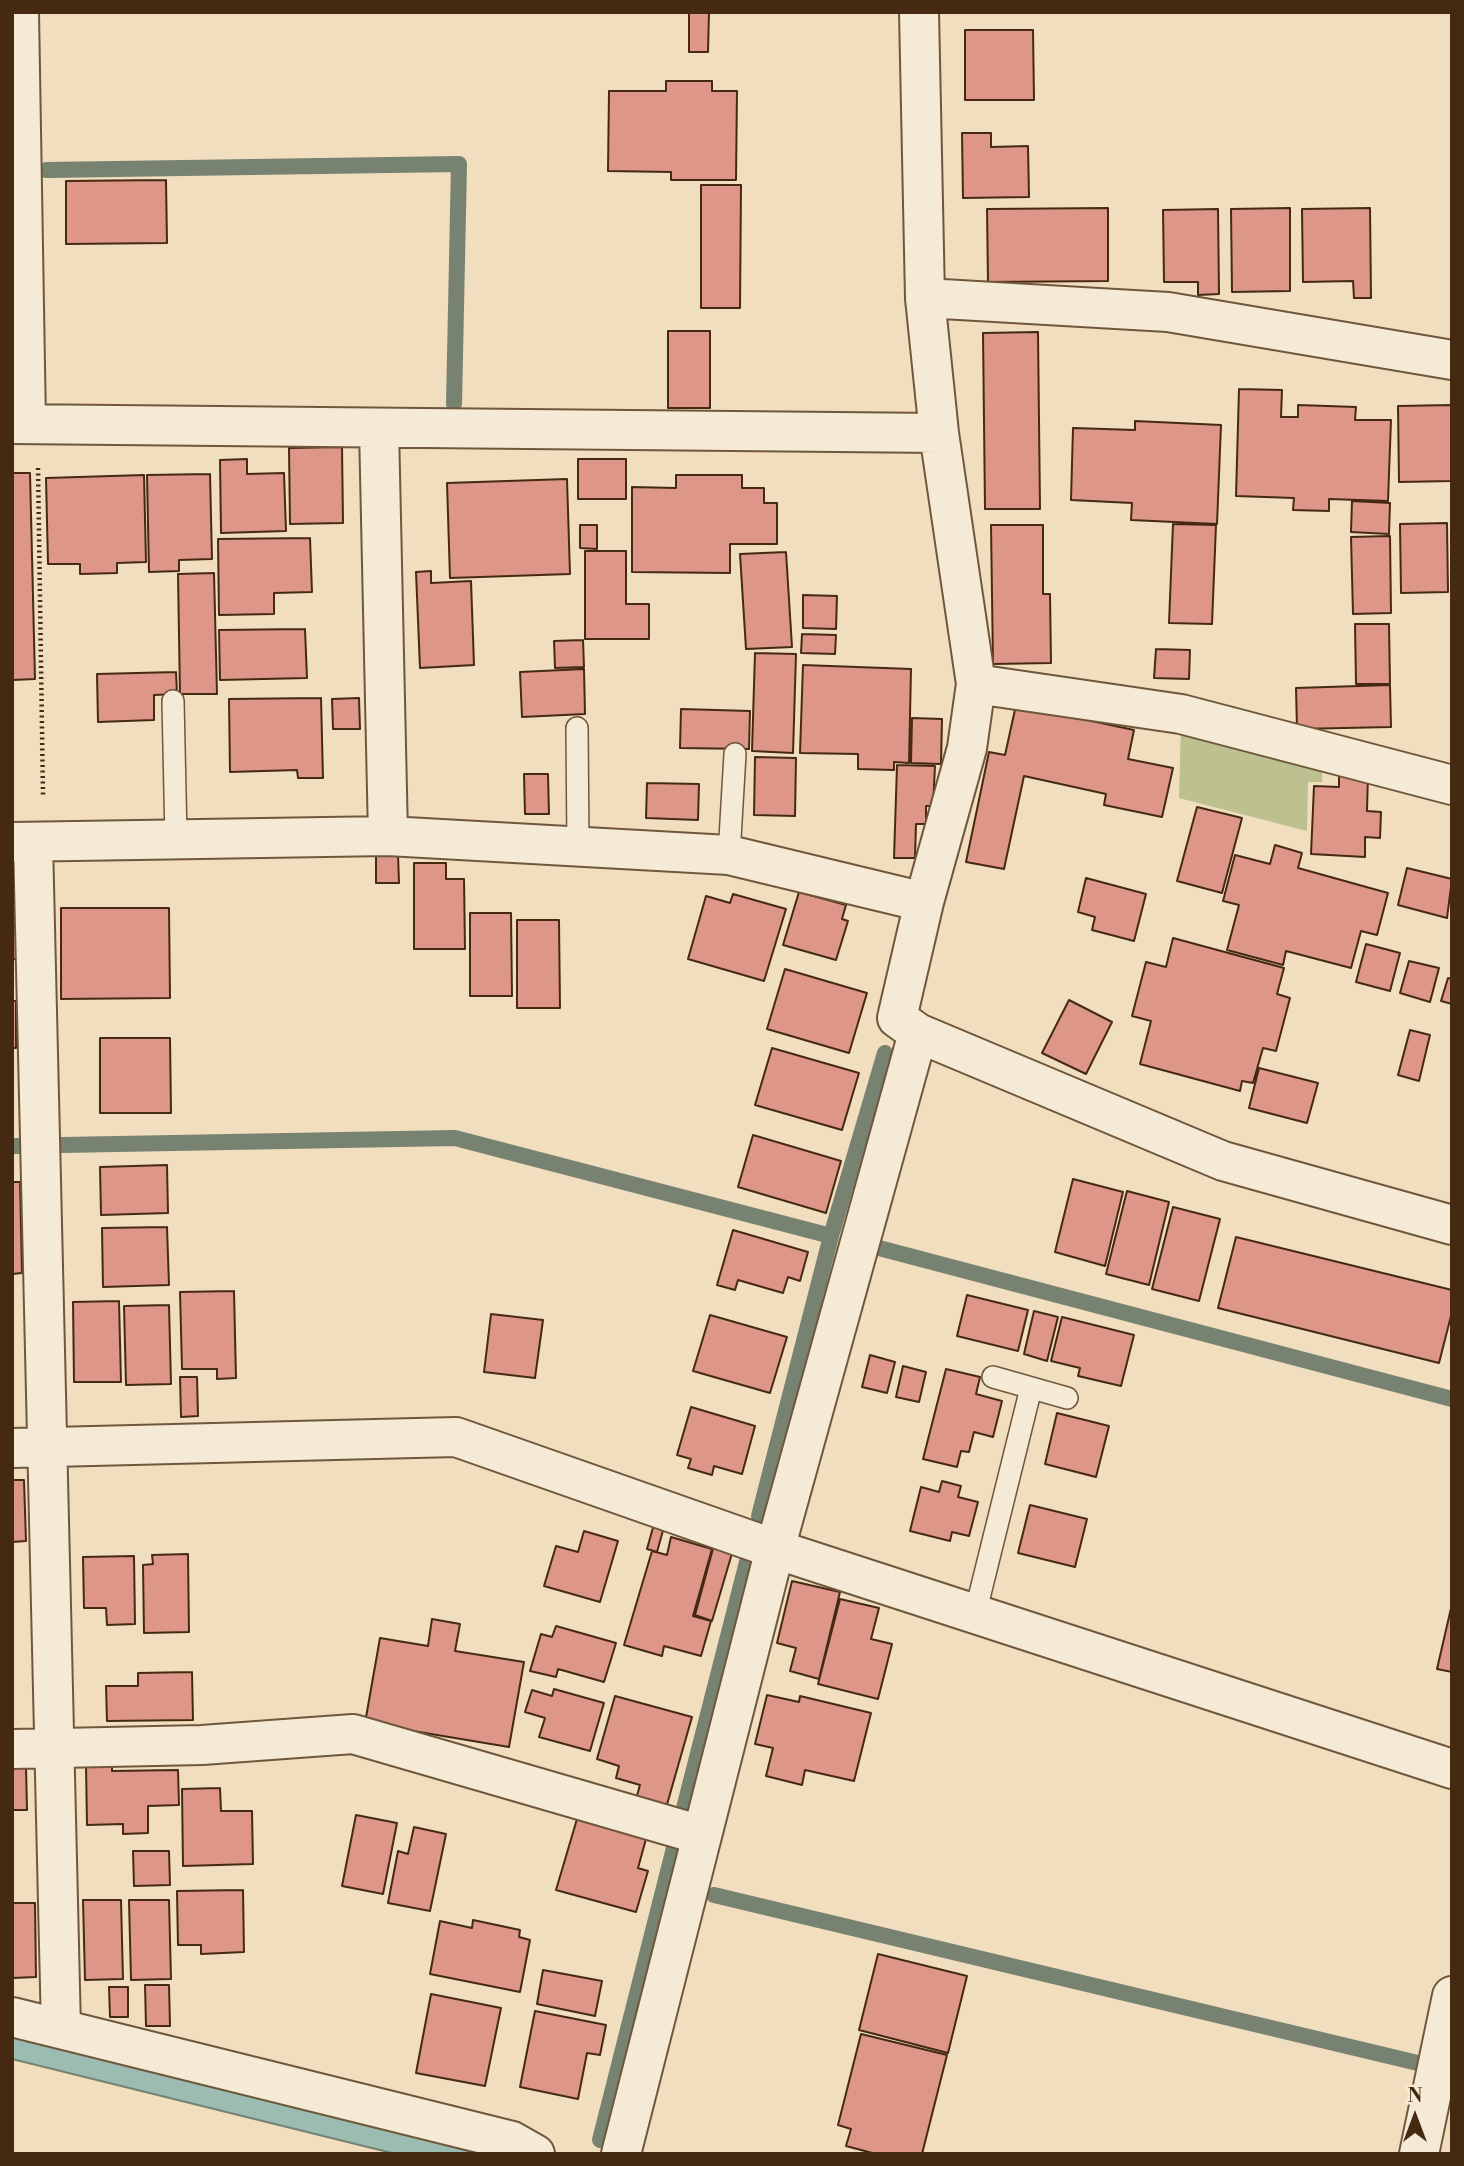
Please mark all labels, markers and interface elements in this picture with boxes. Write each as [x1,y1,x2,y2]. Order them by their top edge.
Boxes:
north arrow [1380,2082,1450,2152]
text: N [1407,2084,1423,2108]

